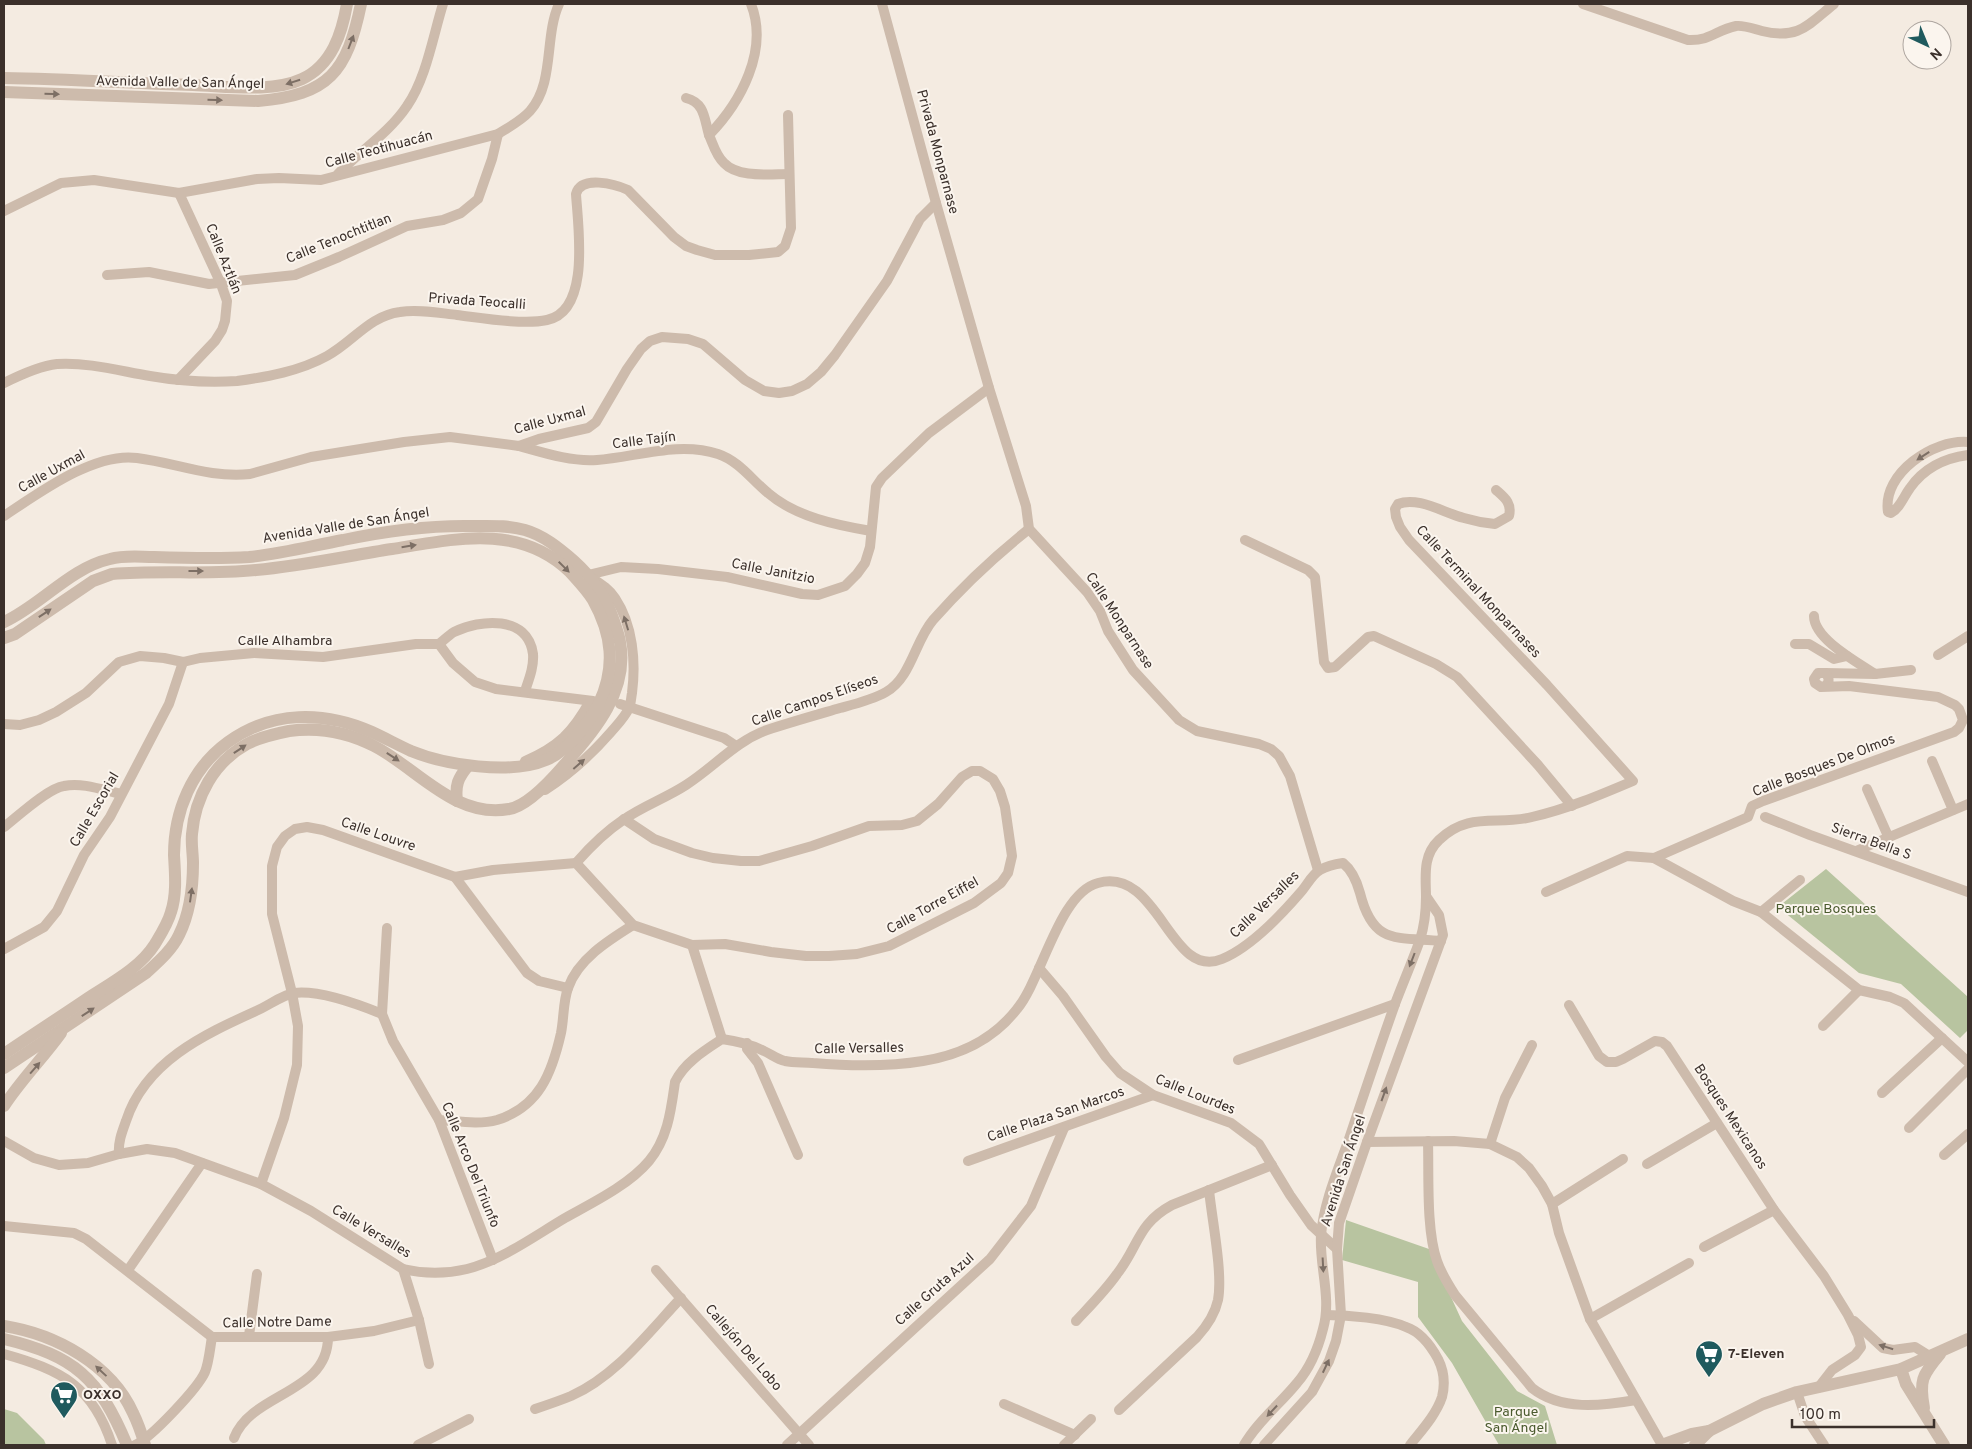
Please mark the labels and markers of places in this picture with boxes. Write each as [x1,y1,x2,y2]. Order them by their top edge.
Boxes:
supermarket icon: 7-Eleven [1694,1339,1724,1378]
place label: 7-Eleven [1728,1346,1785,1363]
supermarket icon: OXXO [49,1380,79,1419]
place label: OXXO [83,1387,122,1404]

